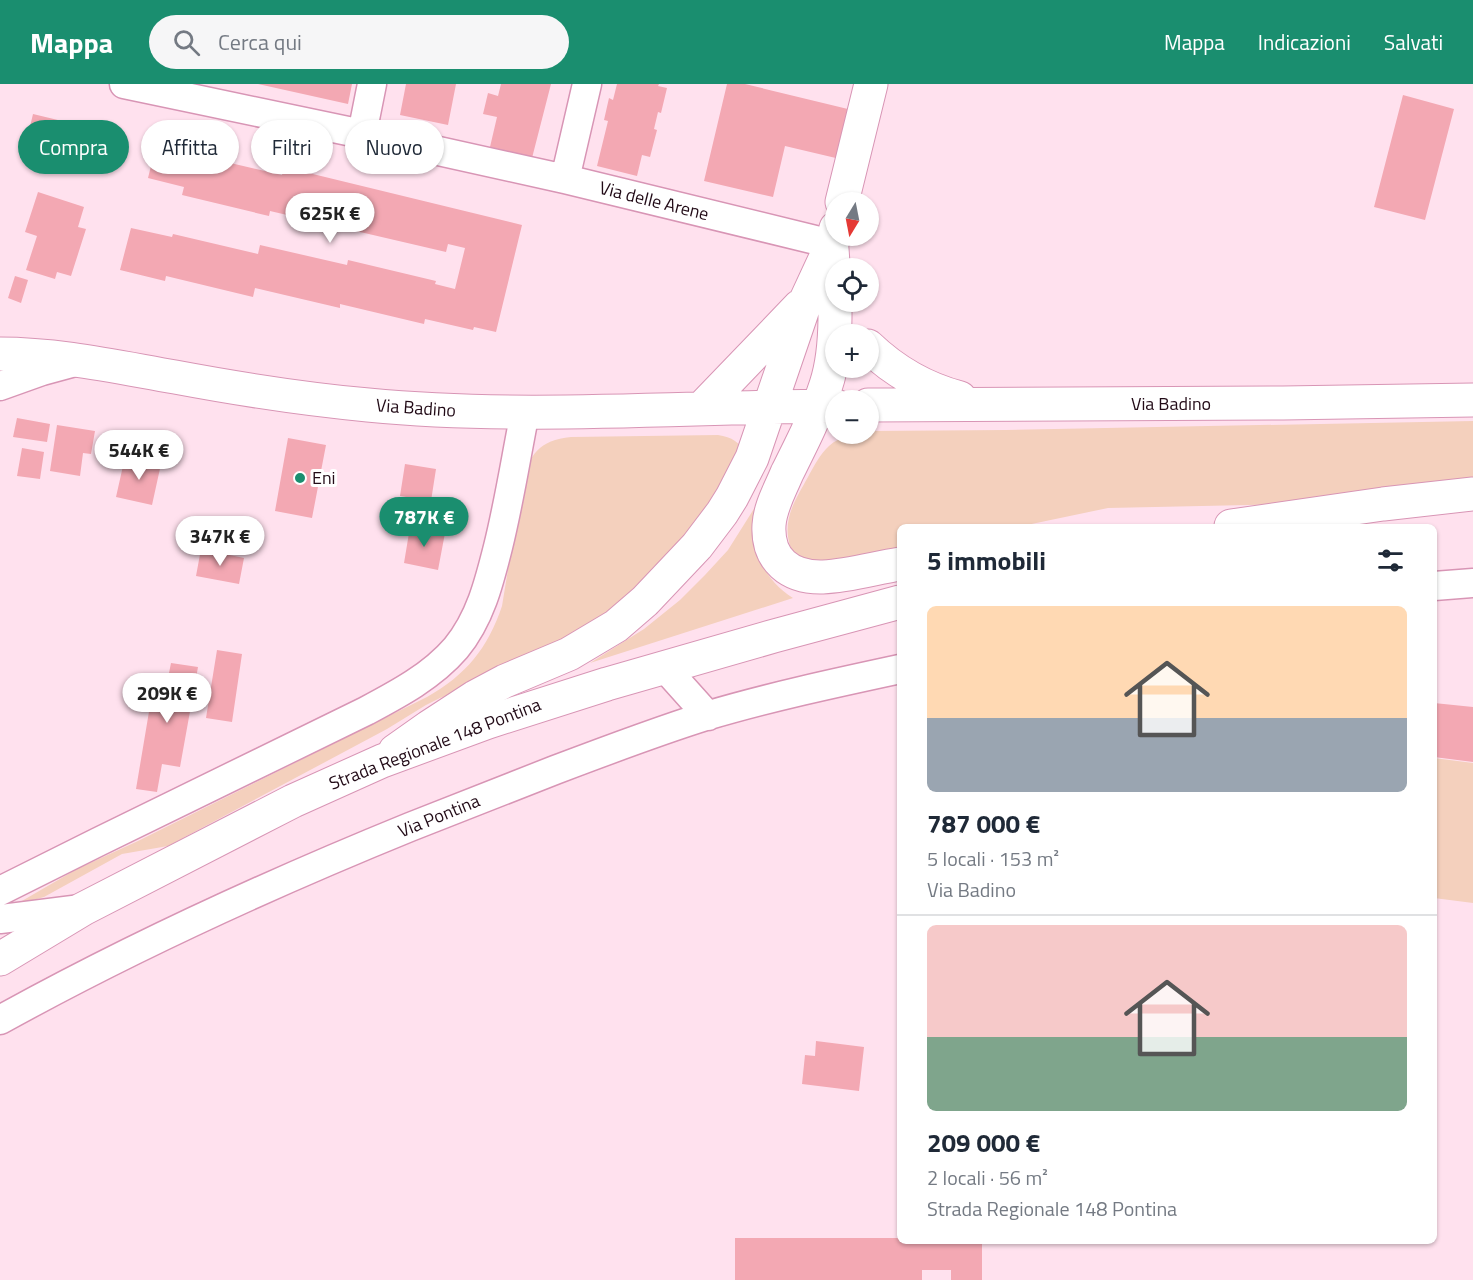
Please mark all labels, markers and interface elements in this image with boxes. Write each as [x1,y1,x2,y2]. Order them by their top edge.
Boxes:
search box [149,15,569,69]
text: Mappa [30,21,113,64]
text: Cerca qui [218,25,302,59]
icon: search [170,26,203,59]
text: Mappa [1164,26,1225,58]
text: Indicazioni [1258,26,1351,58]
text: Salvati [1384,26,1443,58]
chip: Compra [18,120,129,174]
chip: Affitta [141,120,239,174]
chip: Filtri [251,120,333,174]
chip: Nuovo [345,120,444,174]
street label: Via delle Arene [597,174,712,227]
north arrow [825,192,879,246]
map controls [825,192,879,444]
pin: 625K € [281,193,379,244]
text: 625K € [299,197,361,228]
button: locate [825,258,879,312]
button: + [825,324,879,378]
button: − [825,390,879,444]
street label: Via Badino [1131,390,1211,417]
street label: Via Badino [375,391,457,424]
pin: 544K € [90,430,188,481]
text: 544K € [108,434,170,465]
place label: Eni [312,464,336,491]
marker: Eni [293,471,307,485]
pin: 787K € [375,497,473,548]
text: 787K € [393,501,455,532]
pin: 347K € [171,516,269,567]
text: 347K € [189,520,251,551]
text: 5 immobili [927,541,1046,580]
icon: filters [1374,544,1407,577]
icon: home [1113,645,1221,753]
pin: 209K € [118,673,216,724]
text: 209K € [136,677,198,708]
street label: Strada Regionale 148 Pontina [325,691,545,796]
street label: Via Pontina [394,787,484,844]
text: 787 000 € [927,804,1040,843]
text: 5 locali · 153 m² [927,843,1059,874]
text: Via Badino [927,874,1016,905]
icon: home [1113,964,1221,1072]
text: 209 000 € [927,1123,1040,1162]
text: 2 locali · 56 m² [927,1162,1048,1193]
text: Strada Regionale 148 Pontina [927,1193,1177,1224]

